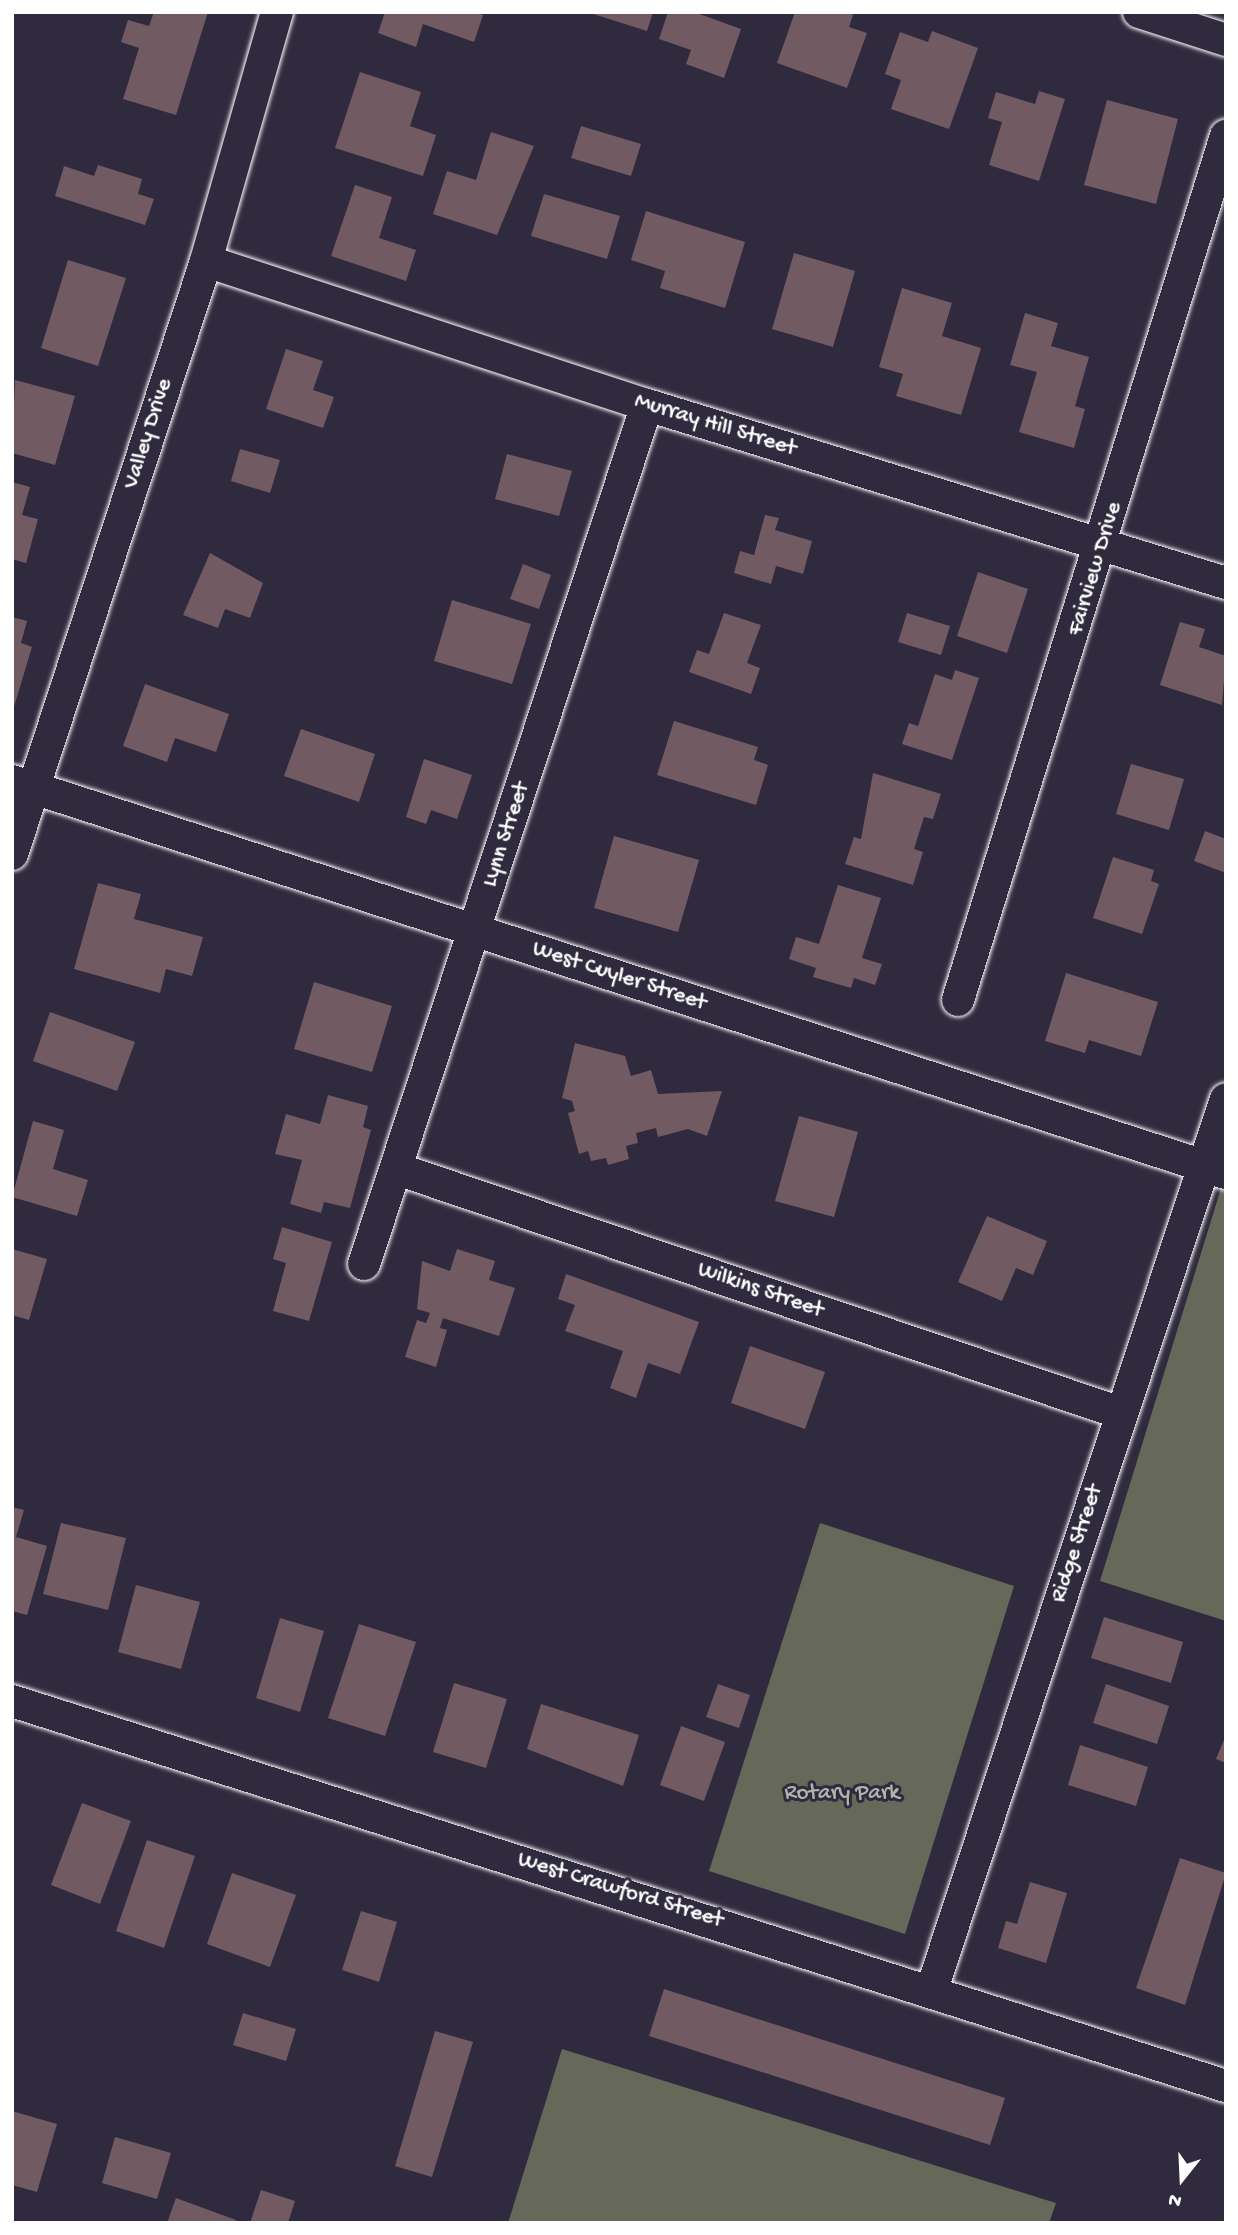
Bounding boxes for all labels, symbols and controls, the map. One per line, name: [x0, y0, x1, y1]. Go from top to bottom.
street label: Valley Drive: [118, 375, 180, 493]
street label: Murray Hill Street: [631, 388, 799, 464]
street label: Fairview Drive: [1063, 499, 1129, 639]
street label: Lynn Street: [477, 779, 537, 891]
street label: West Cuyler Street: [529, 936, 709, 1018]
street label: Wilkins Street: [694, 1257, 826, 1325]
street label: Ridge Street: [1046, 1482, 1110, 1606]
park label: Rotary Park: [785, 1780, 899, 1808]
street label: West Crawford Street: [514, 1847, 726, 1935]
north arrow: [1147, 2144, 1217, 2214]
text: N: [1166, 2187, 1185, 2212]

